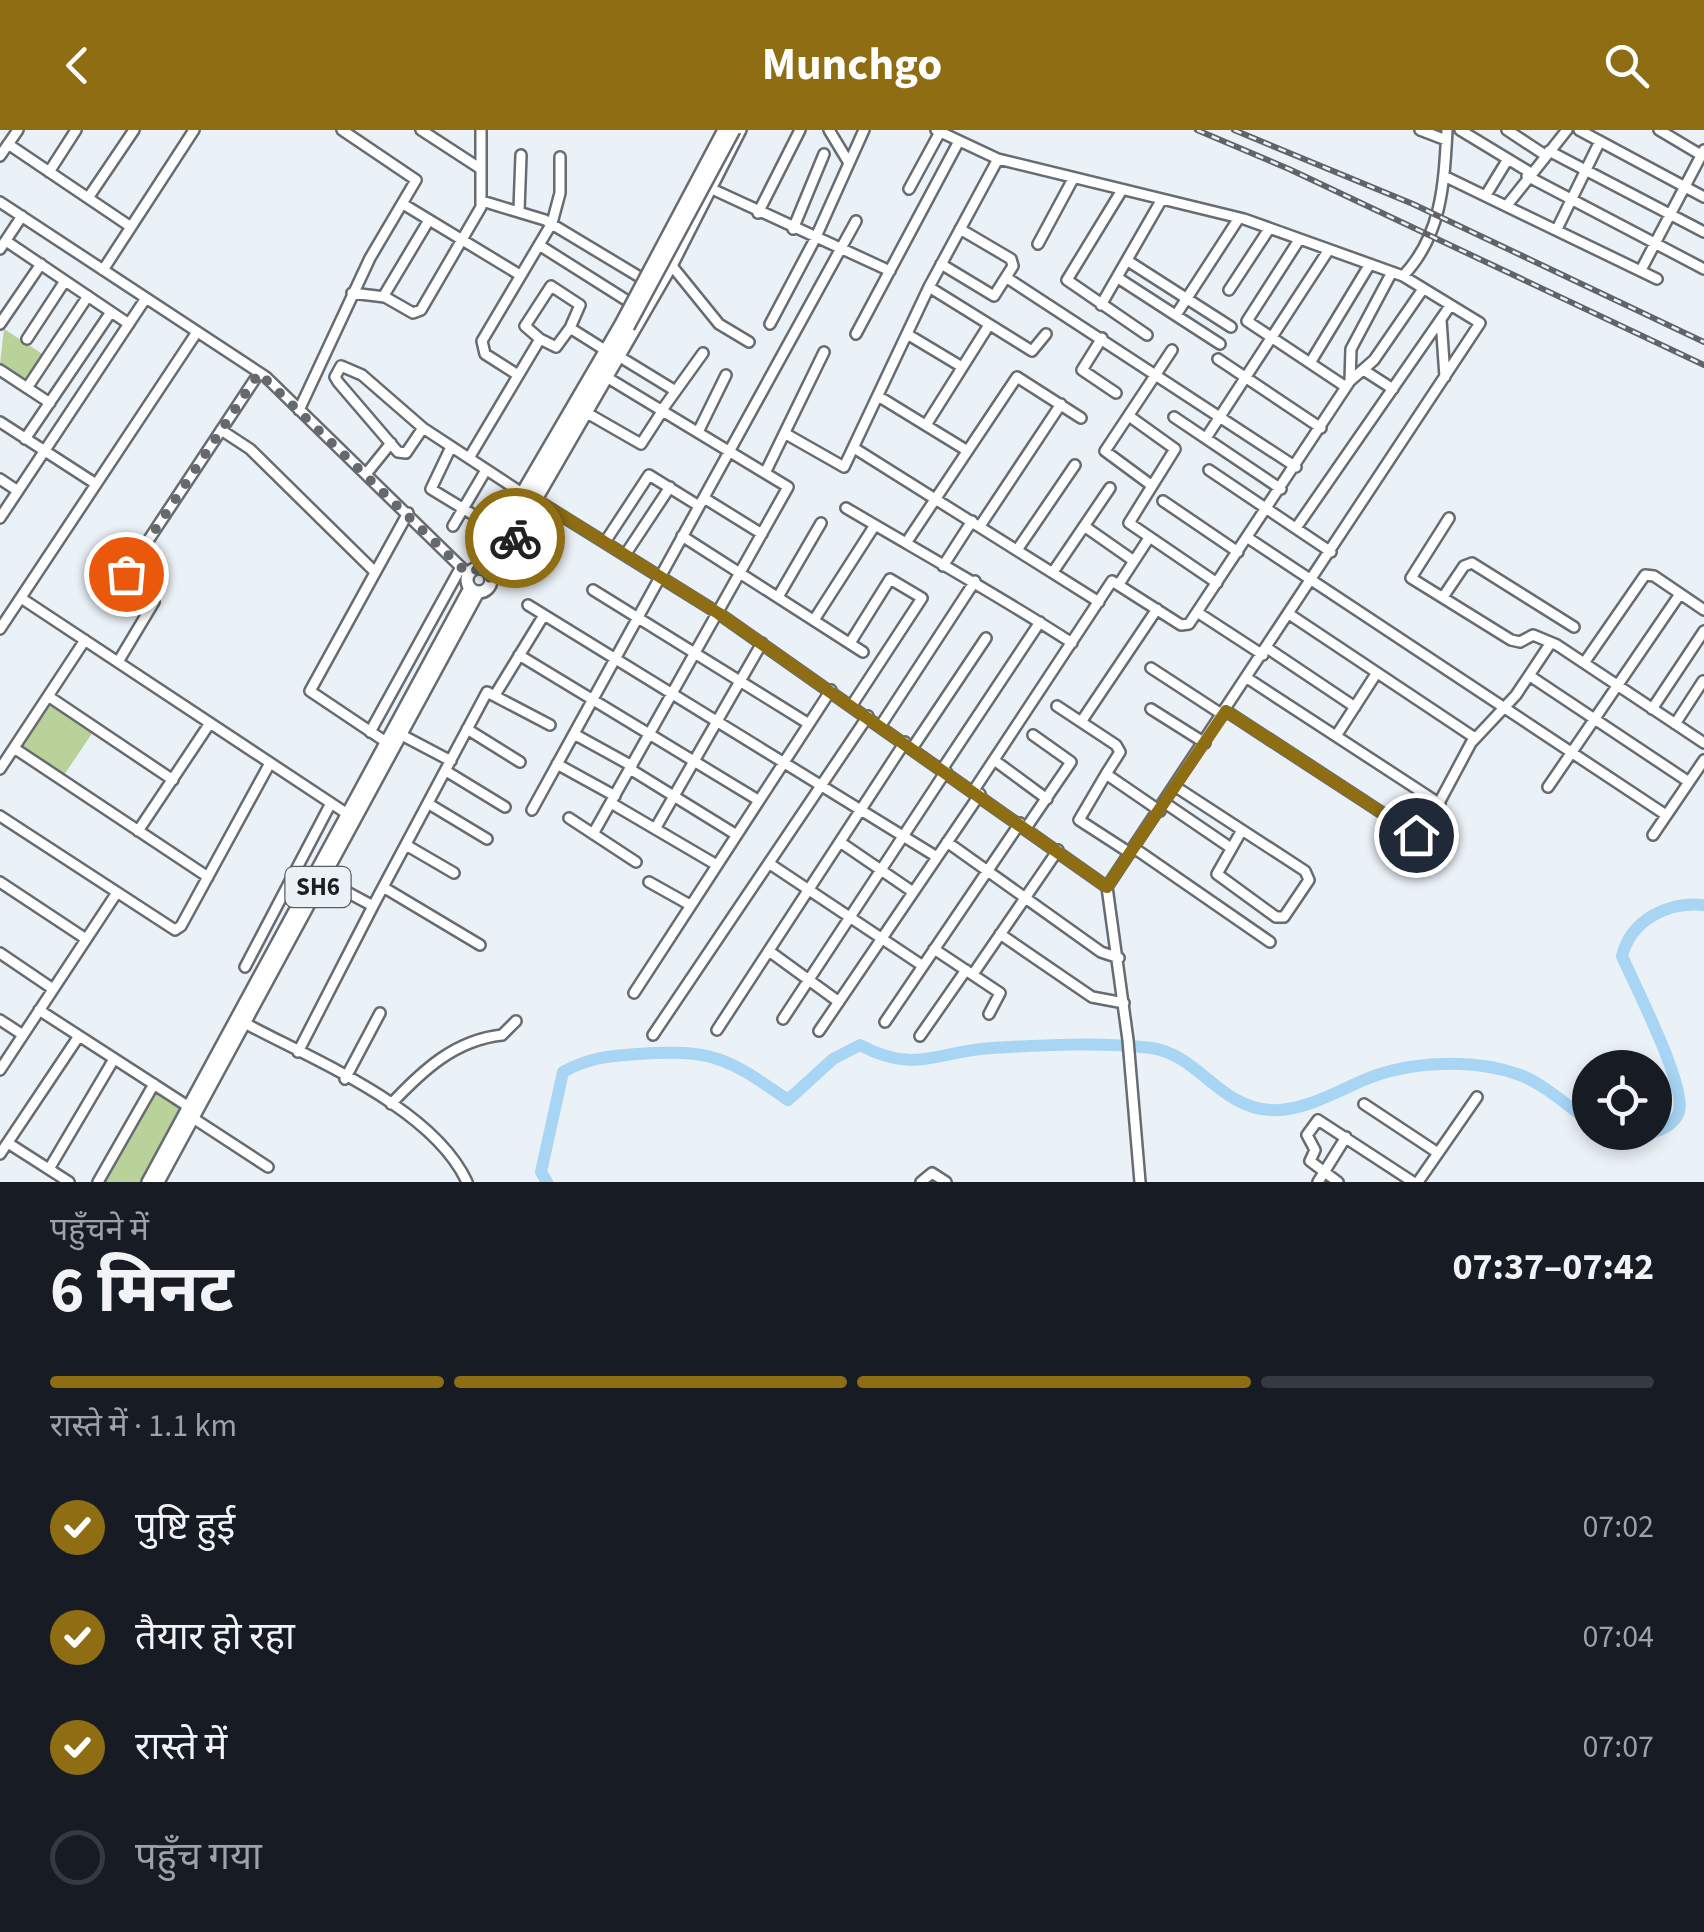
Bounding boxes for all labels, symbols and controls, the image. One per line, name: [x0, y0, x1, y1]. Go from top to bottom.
text: Munchgo: [762, 33, 942, 97]
icon: back: [50, 38, 105, 93]
icon: search: [1599, 38, 1654, 93]
courier: [465, 488, 565, 588]
icon: bike: [488, 511, 543, 566]
pin: [84, 532, 169, 617]
icon: bag: [99, 547, 154, 602]
pin: [1374, 793, 1459, 878]
icon: home: [1389, 808, 1444, 863]
road number: SH6: [286, 867, 350, 907]
map controls: [1572, 1050, 1672, 1150]
button: locate: [1572, 1050, 1672, 1150]
text: पहुँचने में: [50, 1207, 149, 1253]
text: 07:37–07:42: [1452, 1240, 1654, 1294]
text: 6 मिनट: [50, 1244, 234, 1337]
text: रास्ते में · 1.1 km: [50, 1403, 237, 1449]
icon: check: [50, 1500, 105, 1555]
text: पुष्टि हुई: [135, 1500, 235, 1554]
text: 07:02: [1582, 1504, 1654, 1550]
icon: check: [50, 1610, 105, 1665]
text: तैयार हो रहा: [135, 1610, 295, 1664]
text: 07:04: [1582, 1614, 1654, 1660]
icon: check: [50, 1720, 105, 1775]
text: रास्ते में: [135, 1720, 227, 1774]
text: 07:07: [1582, 1724, 1654, 1770]
text: पहुँच गया: [135, 1830, 262, 1884]

